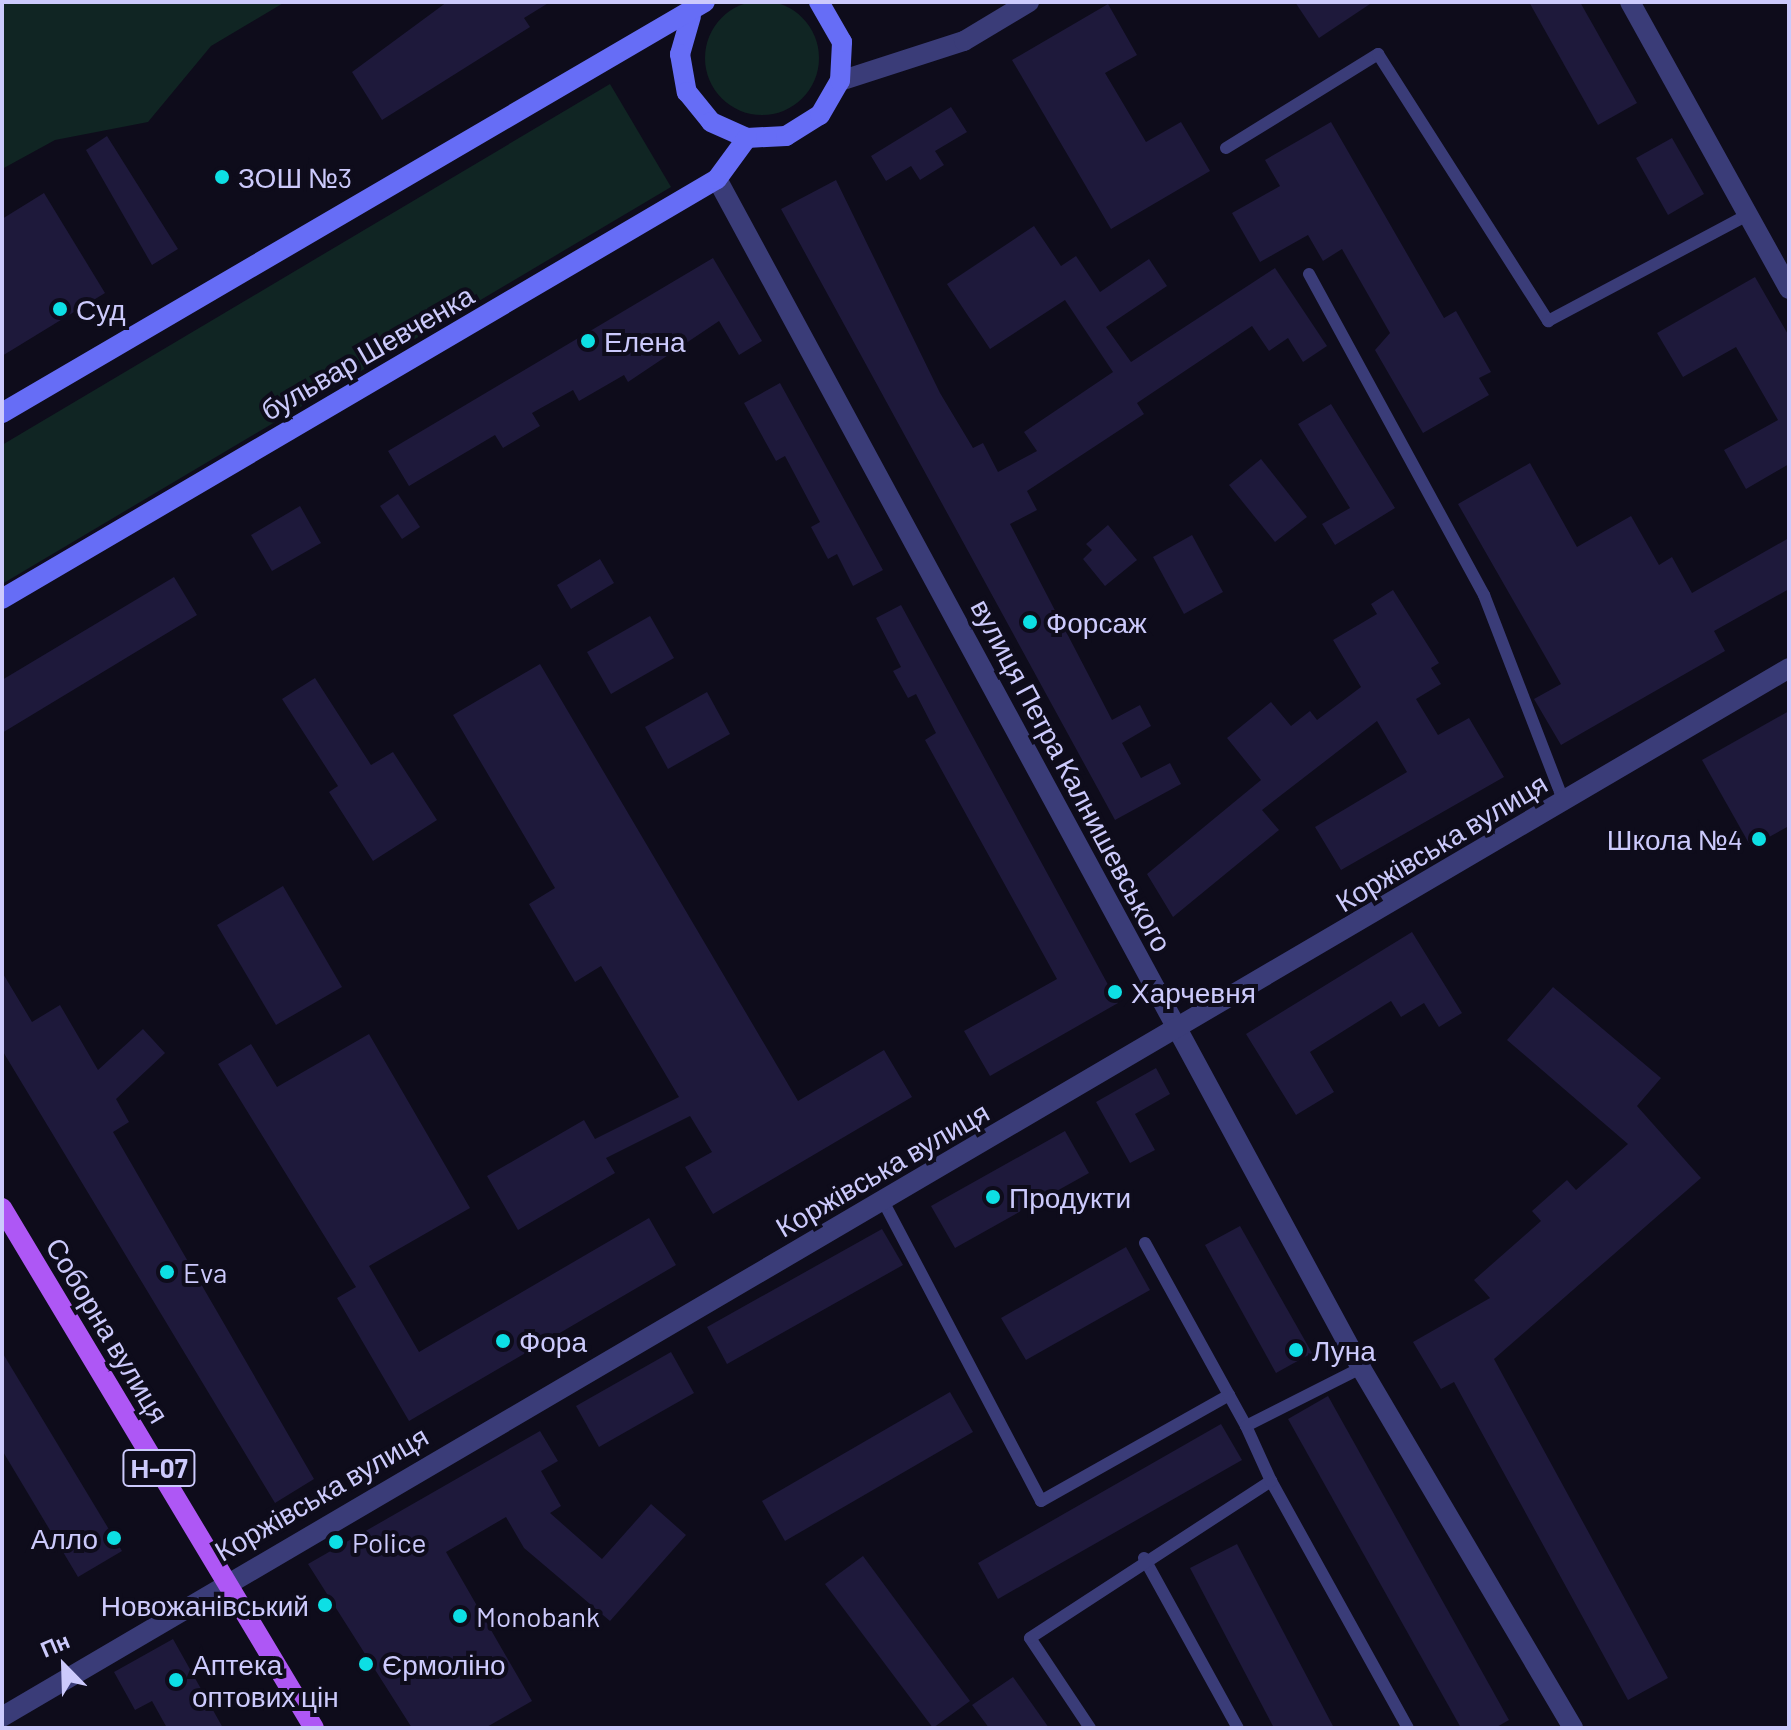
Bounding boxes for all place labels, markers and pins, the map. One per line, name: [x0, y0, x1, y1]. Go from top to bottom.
place label: ЗОШ №3: [238, 160, 352, 194]
marker: ЗОШ №3: [213, 168, 231, 186]
place label: Суд: [76, 292, 126, 326]
marker: Суд: [51, 300, 69, 318]
place label: Елена: [604, 324, 686, 358]
marker: Елена: [579, 332, 597, 350]
place label: Форсаж: [1046, 605, 1147, 639]
marker: Форсаж: [1021, 613, 1039, 631]
place label: Школа №4: [1607, 822, 1743, 856]
marker: Школа №4: [1750, 830, 1768, 848]
place label: Харчевня: [1131, 975, 1256, 1009]
marker: Харчевня: [1106, 983, 1124, 1001]
place label: Продукти: [1009, 1180, 1131, 1214]
marker: Продукти: [984, 1188, 1002, 1206]
place label: Eva: [183, 1255, 227, 1289]
marker: Eva: [158, 1263, 176, 1281]
place label: Фора: [519, 1324, 587, 1358]
marker: Фора: [494, 1332, 512, 1350]
place label: Луна: [1312, 1333, 1376, 1367]
marker: Луна: [1287, 1341, 1305, 1359]
place label: Алло: [31, 1521, 98, 1555]
place label: Police: [352, 1525, 426, 1559]
marker: Алло: [105, 1529, 123, 1547]
marker: Police: [327, 1533, 345, 1551]
place label: Новожанівський: [101, 1588, 309, 1622]
marker: Новожанівський: [316, 1596, 334, 1614]
place label: Monobank: [476, 1599, 600, 1633]
marker: Monobank: [451, 1607, 469, 1625]
place label: Аптека оптових цін: [192, 1647, 339, 1713]
place label: Єрмоліно: [382, 1647, 505, 1681]
marker: Єрмоліно: [357, 1655, 375, 1673]
marker: Аптека оптових цін: [167, 1671, 185, 1689]

